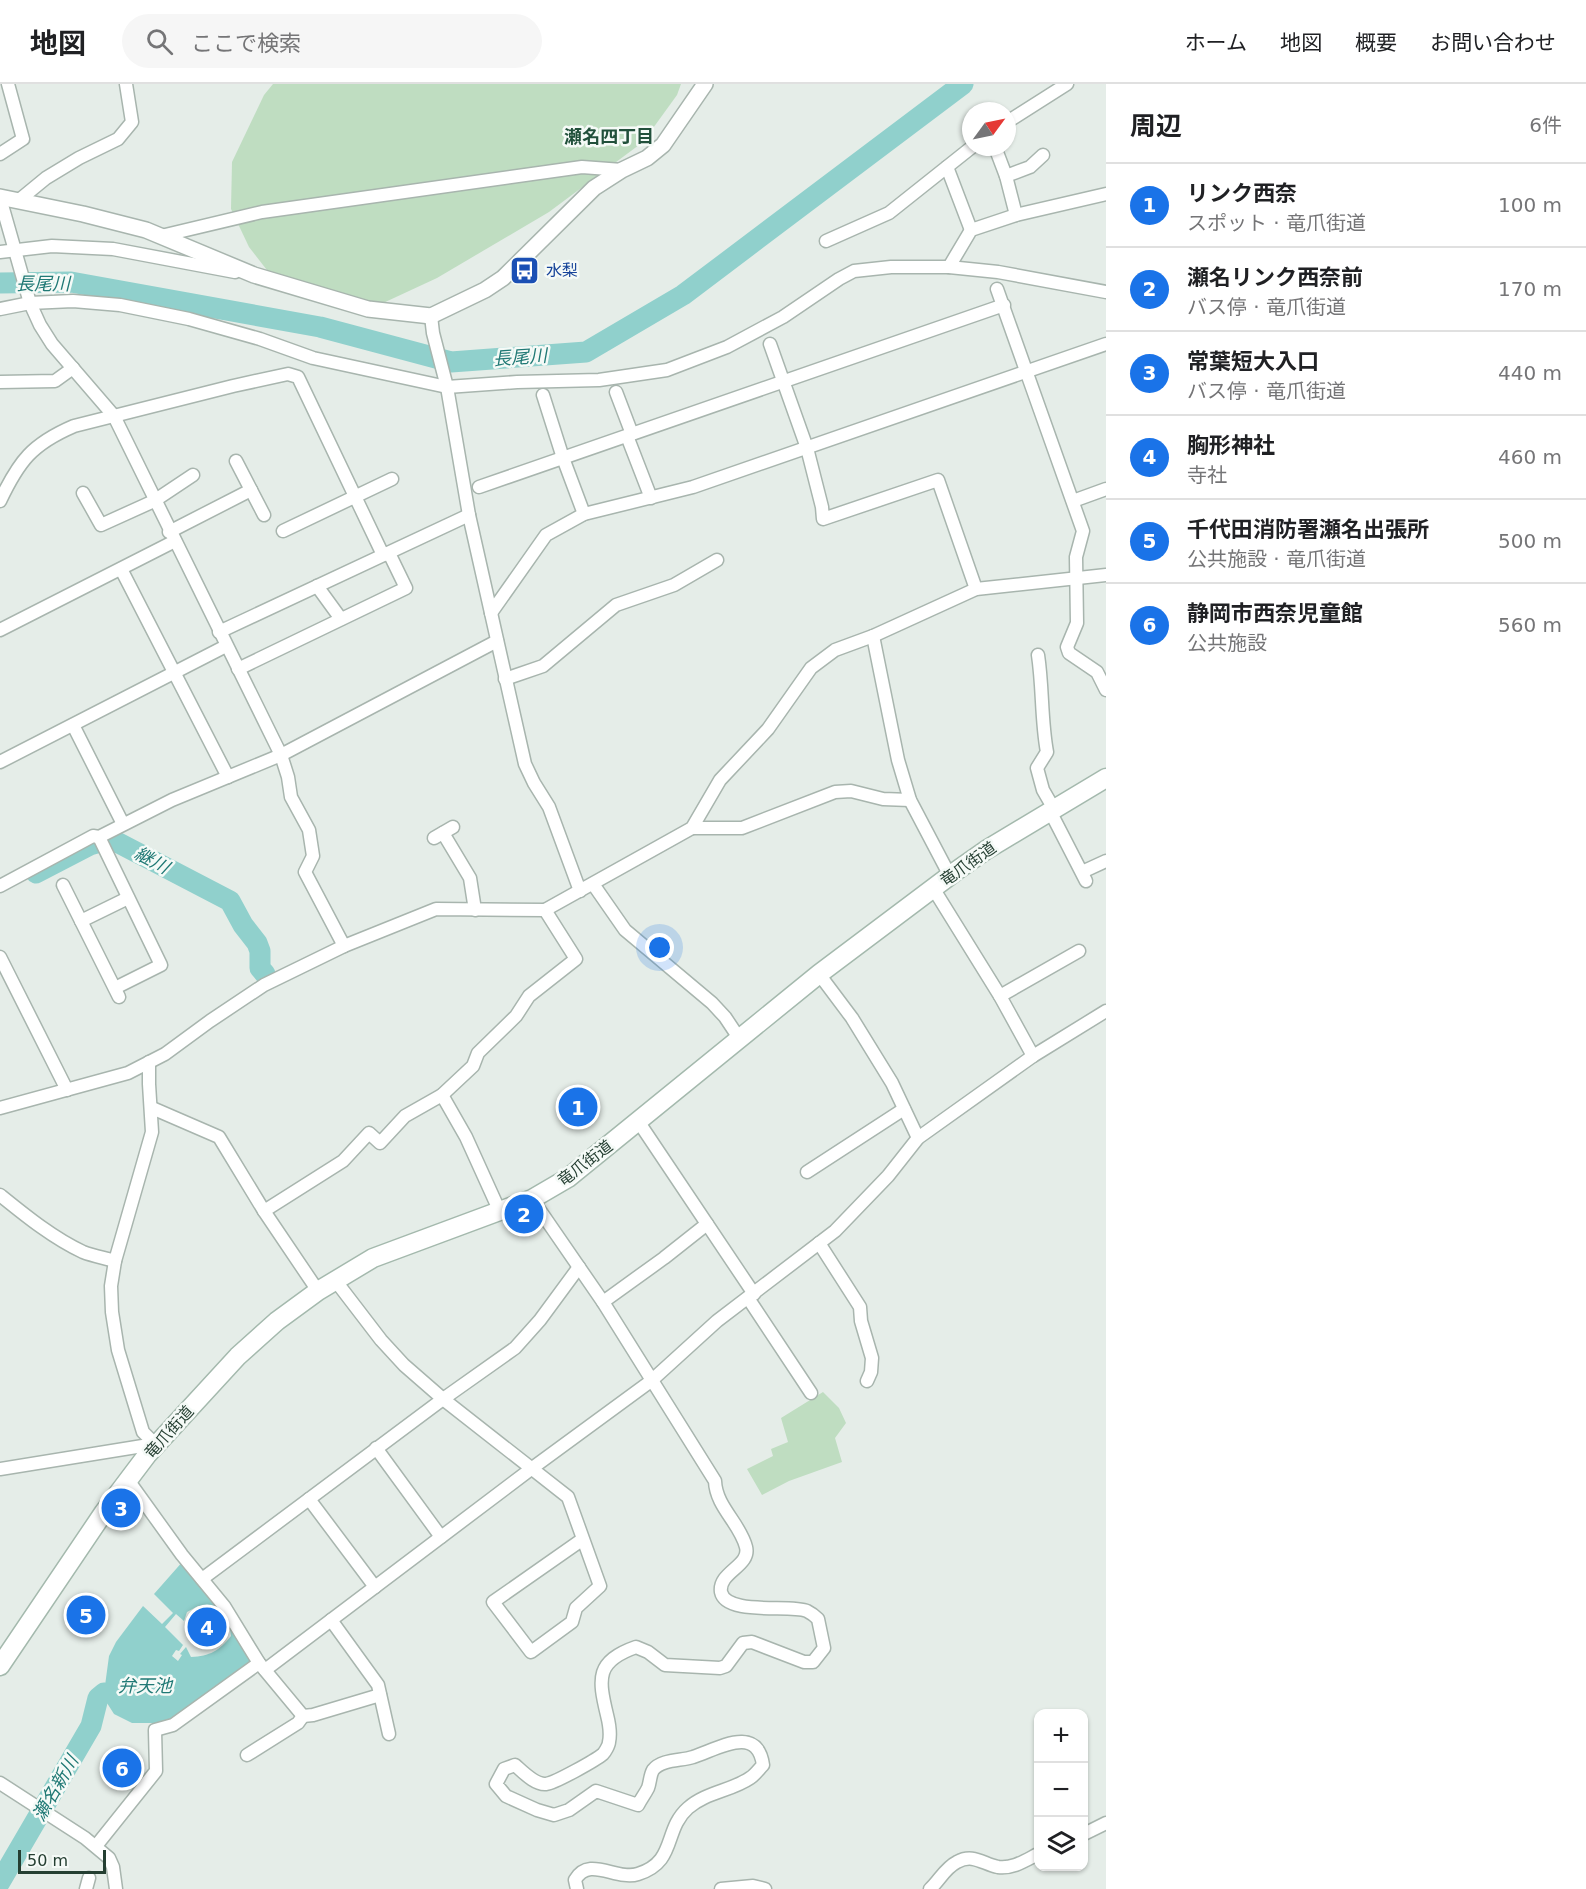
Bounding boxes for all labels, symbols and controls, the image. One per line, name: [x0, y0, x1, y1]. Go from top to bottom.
search box: [122, 14, 542, 68]
icon: search: [143, 25, 176, 58]
text: 地図: [30, 27, 86, 60]
text: ここで検索: [191, 31, 301, 56]
text: ホーム: [1185, 31, 1247, 55]
text: 地図: [1280, 31, 1322, 55]
text: 概要: [1355, 31, 1397, 55]
text: お問い合わせ: [1430, 31, 1556, 55]
north arrow: [962, 102, 1016, 156]
text: 周辺: [1130, 111, 1182, 141]
text: 6件: [1529, 113, 1562, 137]
district label: 瀬名四丁目: [564, 126, 654, 147]
text: リンク西奈: [1187, 181, 1297, 206]
text: 1: [1143, 193, 1156, 217]
text: 100 m: [1498, 193, 1562, 217]
text: スポット · 竜爪街道: [1187, 211, 1366, 235]
bus stop icon: 水梨: [509, 254, 541, 286]
place label: 水梨: [546, 261, 578, 280]
text: 瀬名リンク西奈前: [1187, 265, 1363, 290]
water label: 長尾川: [16, 273, 72, 294]
text: 2: [1143, 277, 1156, 301]
text: 170 m: [1498, 277, 1562, 301]
text: バス停 · 竜爪街道: [1187, 295, 1346, 319]
water label: 長尾川: [492, 345, 550, 369]
text: 常葉短大入口: [1187, 349, 1319, 374]
text: 3: [1143, 361, 1156, 385]
text: 440 m: [1498, 361, 1562, 385]
text: バス停 · 竜爪街道: [1187, 379, 1346, 403]
text: 胸形神社: [1187, 433, 1275, 458]
text: 4: [1143, 445, 1156, 469]
text: 460 m: [1498, 445, 1562, 469]
text: 寺社: [1187, 463, 1227, 487]
text: 千代田消防署瀬名出張所: [1187, 517, 1429, 542]
text: 5: [1143, 529, 1156, 553]
text: 500 m: [1498, 529, 1562, 553]
text: 公共施設 · 竜爪街道: [1187, 547, 1366, 571]
text: 静岡市西奈児童館: [1187, 601, 1363, 626]
text: 6: [1143, 613, 1156, 637]
text: 560 m: [1498, 613, 1562, 637]
text: 公共施設: [1187, 631, 1267, 655]
street label: 竜爪街道: [936, 838, 1000, 890]
water label: 継川: [131, 842, 175, 879]
your location: [645, 933, 674, 962]
pin: 1: [558, 1084, 598, 1130]
street label: 竜爪街道: [554, 1136, 616, 1190]
pin: 2: [504, 1192, 544, 1236]
street label: 竜爪街道: [141, 1402, 197, 1462]
pin: 3: [102, 1486, 140, 1530]
pin: 5: [66, 1592, 106, 1637]
pin: 4: [188, 1604, 226, 1650]
water label: 弁天池: [118, 1675, 174, 1696]
map controls: [1034, 1709, 1088, 1871]
button: +: [1034, 1709, 1088, 1763]
pin: 6: [102, 1746, 142, 1790]
water label: 瀬名新川: [28, 1750, 83, 1824]
button: −: [1034, 1763, 1088, 1817]
button: layers: [1034, 1817, 1088, 1871]
scale bar: [18, 1847, 106, 1874]
text: 50 m: [27, 1851, 68, 1870]

